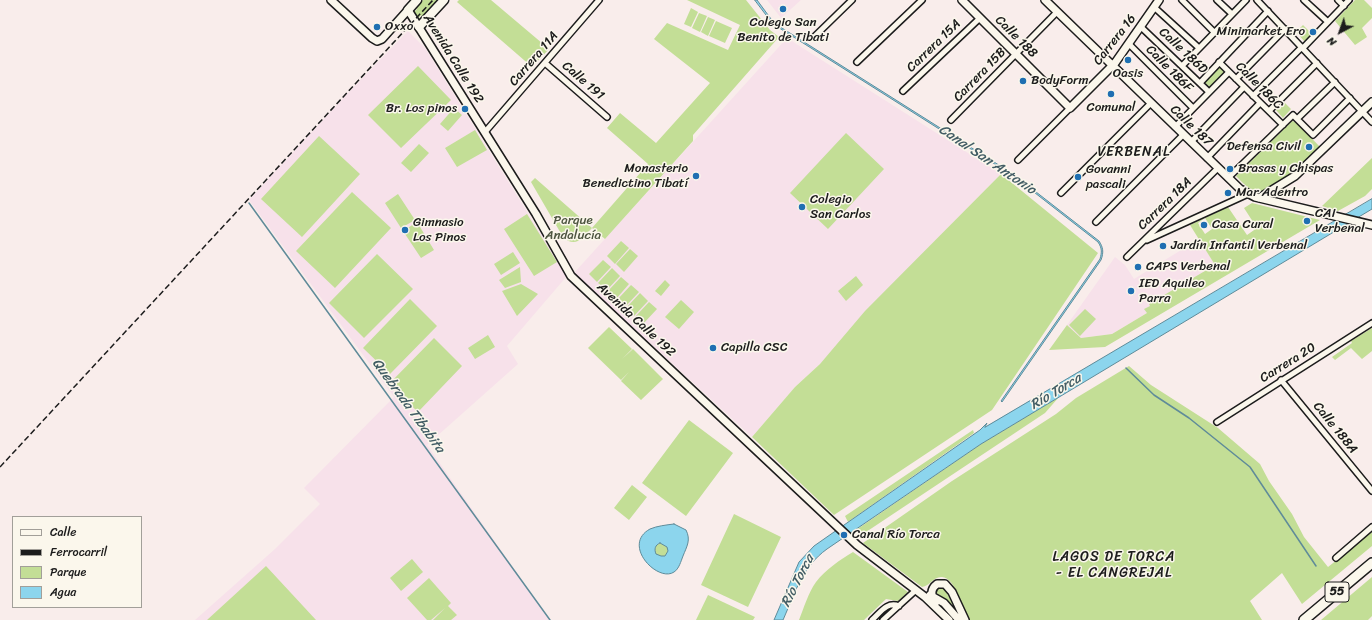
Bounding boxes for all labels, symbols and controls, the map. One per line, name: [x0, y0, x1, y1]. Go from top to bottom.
marker: Colegio San Benito de Tibati: [778, 4, 788, 14]
street label: Carrera 16: [1090, 11, 1140, 69]
street label: Avenida Calle 192: [419, 12, 487, 106]
north arrow: [1320, 12, 1360, 52]
street label: Calle 188: [992, 13, 1040, 61]
place label: Colegio San Benito de Tibati: [737, 15, 829, 46]
street label: Carrera 15A: [904, 16, 964, 76]
place label: Oxxo: [385, 19, 413, 35]
marker: Oxxo: [372, 22, 382, 32]
place label: Minimarket Ero: [1217, 24, 1305, 40]
street label: Calle 186D: [1155, 25, 1211, 77]
marker: Minimarket Ero: [1308, 27, 1318, 37]
street label: Carrera 11A: [506, 29, 562, 89]
text: N: [1323, 32, 1341, 51]
street label: Calle 186F: [1142, 42, 1196, 96]
street label: Carrera 15B: [950, 45, 1010, 105]
marker: Oasis: [1123, 55, 1133, 65]
street label: Calle 191: [559, 58, 607, 104]
street label: Calle 186C: [1232, 59, 1286, 113]
place label: Oasis: [1113, 66, 1143, 82]
place label: BodyForm: [1031, 73, 1088, 89]
marker: BodyForm: [1018, 76, 1028, 86]
marker: Comunal: [1106, 89, 1116, 99]
place label: Comunal: [1087, 100, 1135, 116]
place label: Br. Los pinos: [386, 101, 457, 117]
street label: Calle 187: [1167, 102, 1215, 150]
marker: Br. Los pinos: [460, 104, 470, 114]
water label: Canal San Antonio: [935, 121, 1039, 199]
place label: Defensa Civil: [1227, 139, 1301, 155]
marker: Defensa Civil: [1304, 142, 1314, 152]
district label: VERBENAL: [1097, 144, 1171, 160]
place label: Monasterio Benedictino Tibatí: [582, 161, 688, 192]
place label: Brasas y Chispas: [1238, 161, 1333, 177]
place label: Govanni pascali: [1086, 162, 1131, 193]
marker: Brasas y Chispas: [1225, 164, 1235, 174]
marker: Monasterio Benedictino Tibatí: [691, 171, 701, 181]
marker: Govanni pascali: [1073, 172, 1083, 182]
street label: Carrera 18A: [1135, 174, 1195, 234]
place label: Mar Adentro: [1236, 185, 1308, 201]
marker: Mar Adentro: [1223, 188, 1233, 198]
place label: Colegio San Carlos: [810, 192, 871, 223]
marker: Colegio San Carlos: [797, 202, 807, 212]
place label: CAI Verbenal: [1315, 206, 1365, 237]
park label: Parque Andalucía: [545, 213, 601, 244]
place label: Gimnasio Los Pinos: [413, 215, 466, 246]
marker: CAI Verbenal: [1302, 216, 1312, 226]
place label: Casa Cural: [1212, 217, 1273, 233]
marker: Casa Cural: [1199, 220, 1209, 230]
marker: Gimnasio Los Pinos: [400, 225, 410, 235]
place label: Jardín Infantil Verbenal: [1171, 238, 1307, 254]
marker: Jardín Infantil Verbenal: [1158, 241, 1168, 251]
place label: CAPS Verbenal: [1146, 259, 1230, 275]
marker: CAPS Verbenal: [1133, 262, 1143, 272]
place label: IED Aquileo Parra: [1139, 276, 1205, 307]
street label: Avenida Calle 192: [593, 280, 679, 360]
marker: IED Aquileo Parra: [1126, 286, 1136, 296]
place label: Capilla CSC: [721, 340, 787, 356]
street label: Carrera 20: [1257, 340, 1319, 386]
marker: Capilla CSC: [708, 343, 718, 353]
water label: Quebrada Tibabita: [368, 355, 448, 457]
water label: Río Torca: [1027, 370, 1085, 414]
street label: Calle 188A: [1309, 399, 1361, 457]
legend: [12, 516, 142, 608]
text: Calle: [50, 521, 77, 543]
place label: Canal Río Torca: [852, 527, 940, 543]
marker: Canal Río Torca: [839, 530, 849, 540]
text: Ferrocarril: [50, 541, 107, 563]
district label: LAGOS DE TORCA - EL CANGREJAL: [1053, 549, 1175, 582]
water label: Río Torca: [778, 552, 818, 610]
text: Parque: [50, 561, 86, 583]
text: Agua: [50, 581, 76, 603]
road number: 55: [1325, 582, 1349, 602]

